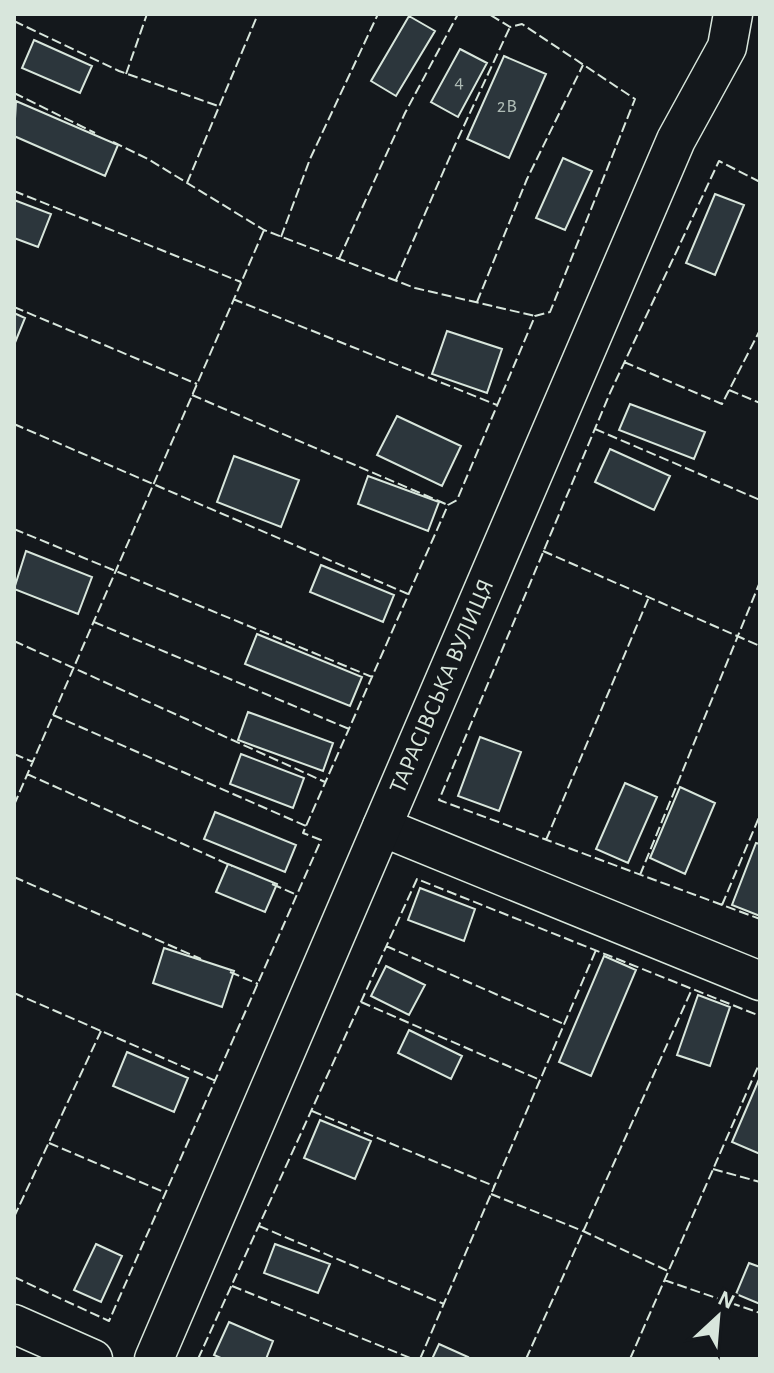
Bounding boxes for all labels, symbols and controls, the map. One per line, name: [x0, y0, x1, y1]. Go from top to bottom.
house number: 4: [454, 72, 464, 92]
house number: 2В: [497, 96, 517, 116]
street label: ТАРАСІВСЬКА ВУЛИЦЯ: [386, 576, 498, 797]
north arrow: [678, 1277, 758, 1357]
text: N: [715, 1287, 738, 1313]

